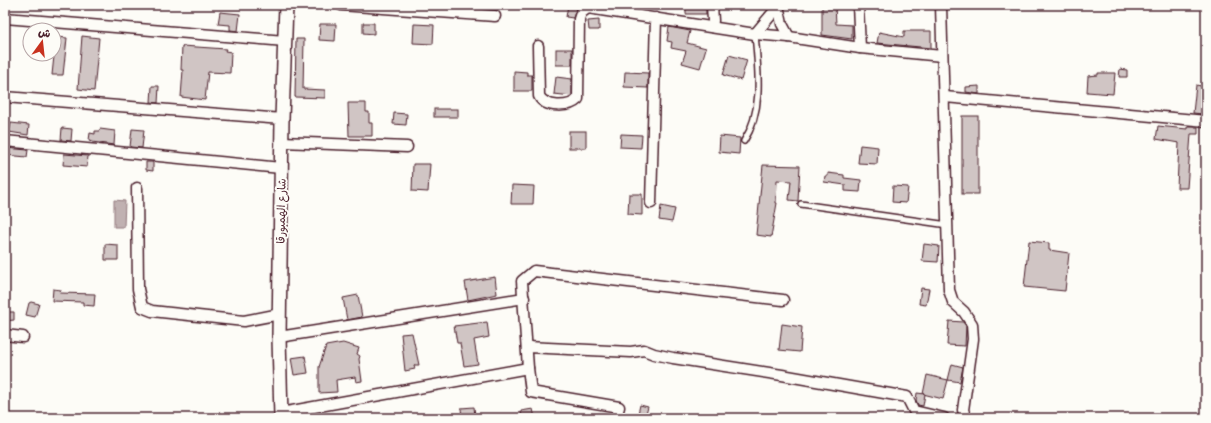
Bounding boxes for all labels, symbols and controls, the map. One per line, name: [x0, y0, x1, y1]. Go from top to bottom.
north arrow: [22, 22, 62, 62]
text: ش: [37, 24, 52, 41]
street label: شارع الهمبورقا: [273, 178, 291, 244]

